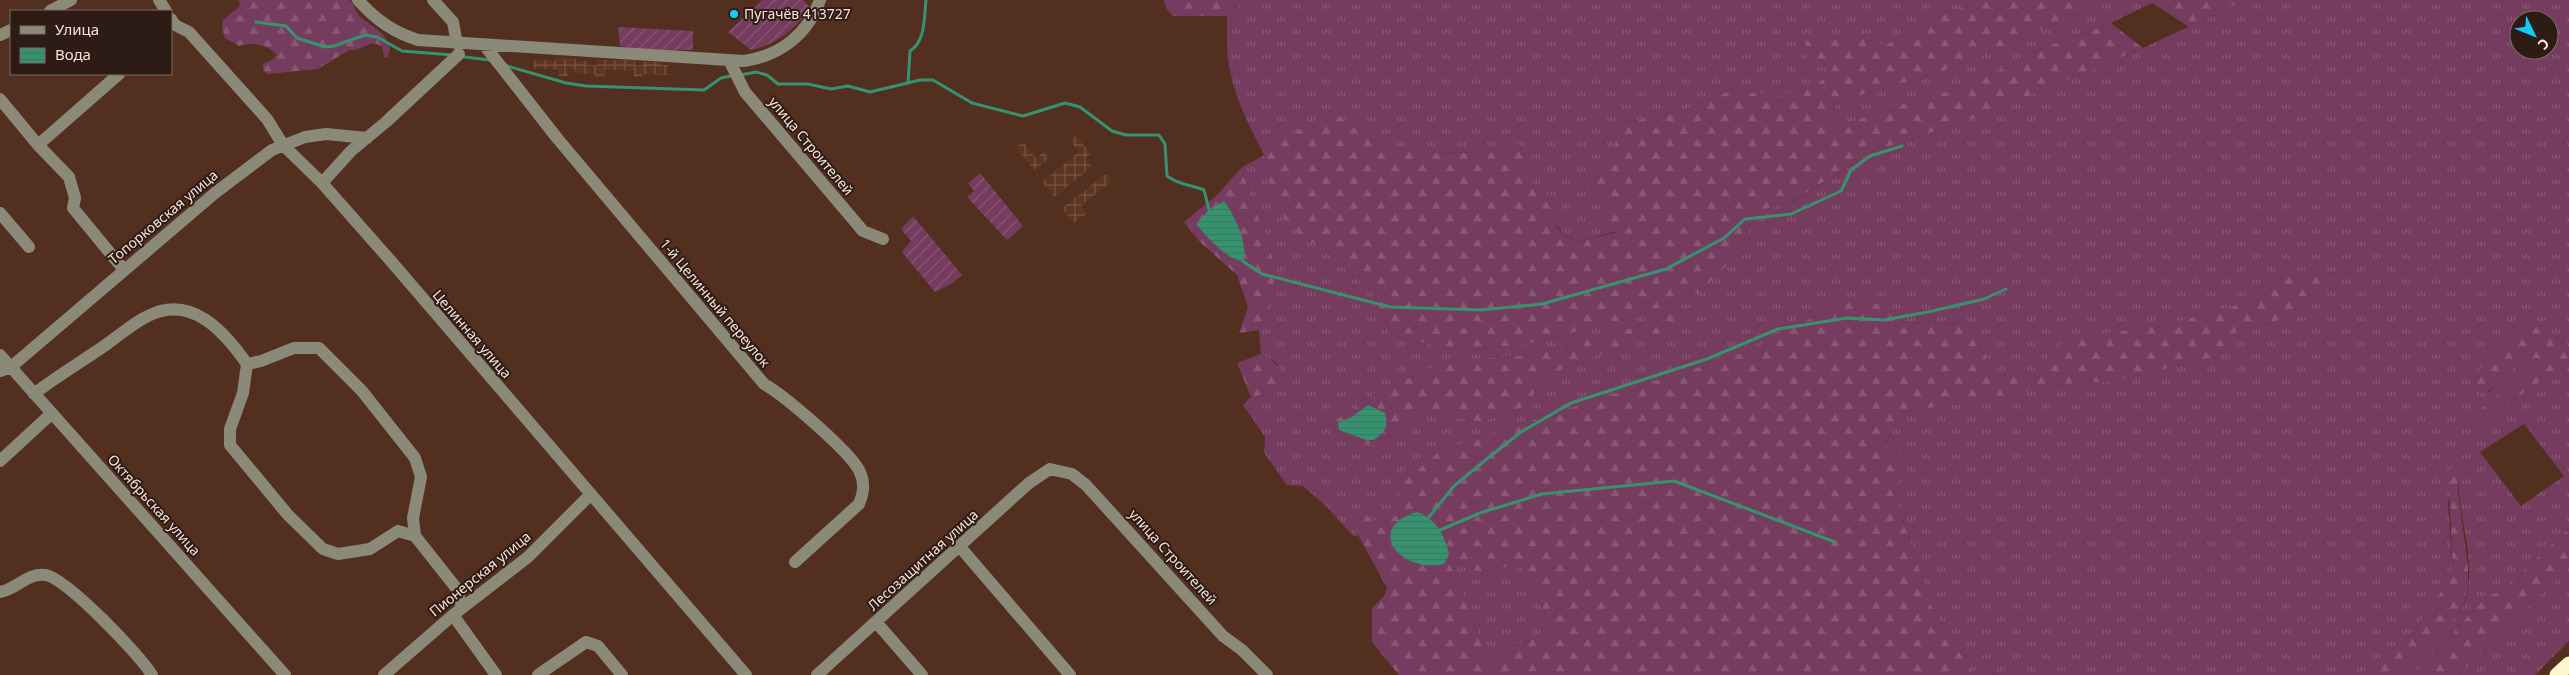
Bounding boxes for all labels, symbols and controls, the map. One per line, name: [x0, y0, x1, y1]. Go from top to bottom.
place label: Пугачёв 413727: [744, 4, 851, 23]
marker: Пугачёв 413727: [728, 8, 740, 20]
legend: [10, 10, 172, 75]
north arrow: [2509, 10, 2559, 60]
text: Улица: [55, 19, 99, 39]
text: С: [2534, 34, 2554, 54]
text: Вода: [55, 44, 91, 64]
street label: улица Строителей: [765, 92, 858, 199]
street label: Топорковская улица: [104, 165, 221, 268]
street label: 1-й Целинный переулок: [656, 234, 775, 371]
street label: Целинная улица: [429, 285, 516, 382]
street label: Октябрьская улица: [104, 450, 205, 559]
street label: Лесозащитная улица: [863, 505, 982, 614]
street label: улица Строителей: [1125, 505, 1222, 609]
street label: Пионерская улица: [425, 527, 534, 620]

